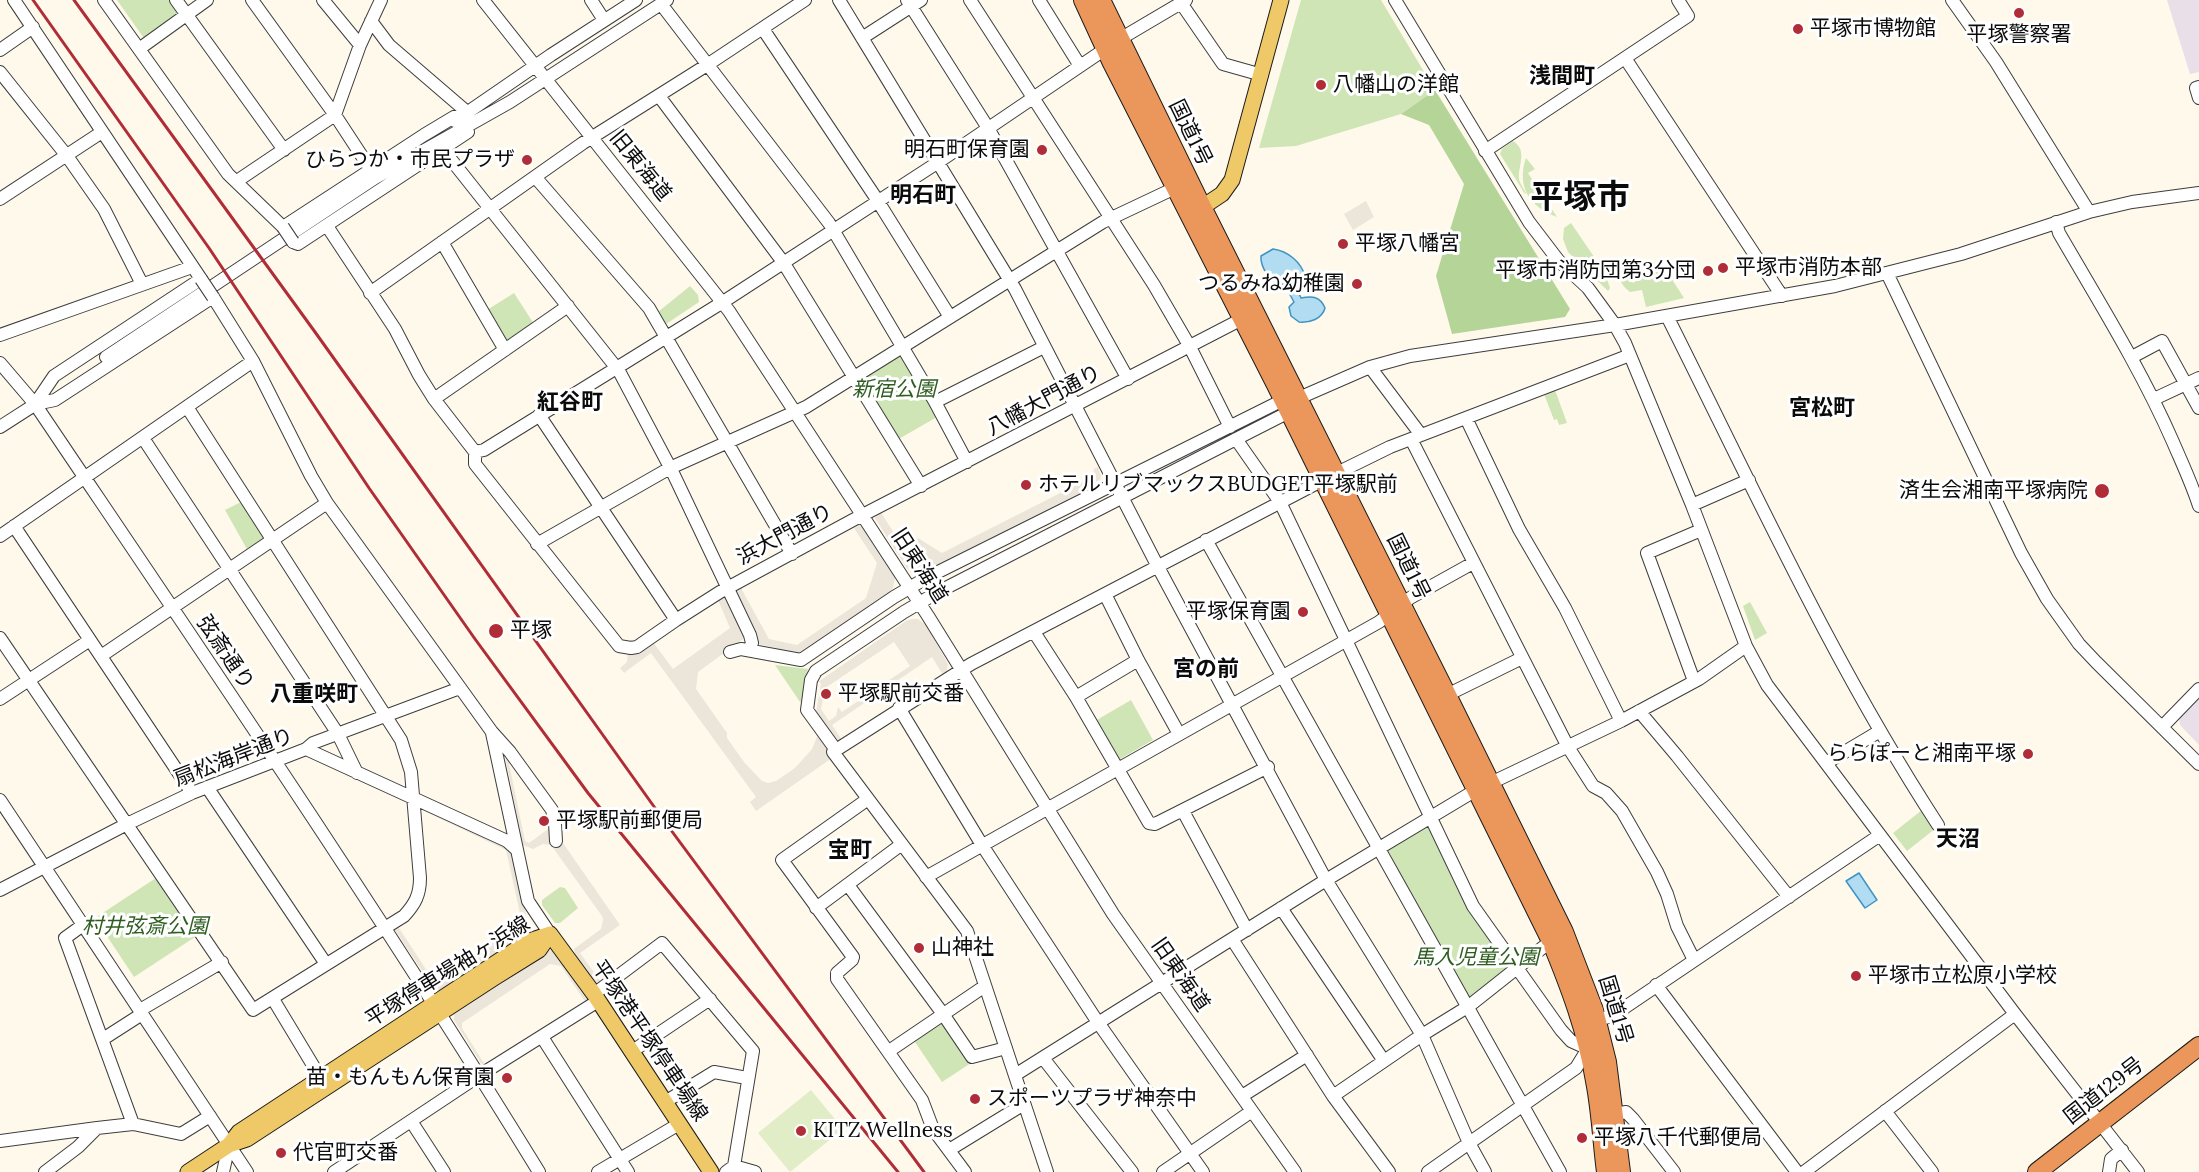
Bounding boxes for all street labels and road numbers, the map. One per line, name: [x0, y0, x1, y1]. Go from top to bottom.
street label: 国道1号: [1163, 96, 1217, 170]
street label: 旧東海道: [604, 125, 676, 207]
street label: 八幡大門通り: [982, 360, 1106, 442]
street label: 浜大門通り: [733, 499, 837, 571]
street label: 旧東海道: [886, 524, 952, 608]
street label: 国道1号: [1381, 530, 1435, 604]
street label: 弦斎通り: [191, 611, 259, 695]
street label: 扇松海岸通り: [171, 724, 297, 792]
street label: 平塚停車場袖ヶ浜線: [361, 911, 535, 1033]
street label: 旧東海道: [1146, 933, 1214, 1017]
street label: 平塚港平塚停車場線: [586, 956, 712, 1126]
street label: 国道1号: [1593, 973, 1637, 1047]
street label: 国道129号: [2059, 1052, 2149, 1130]

